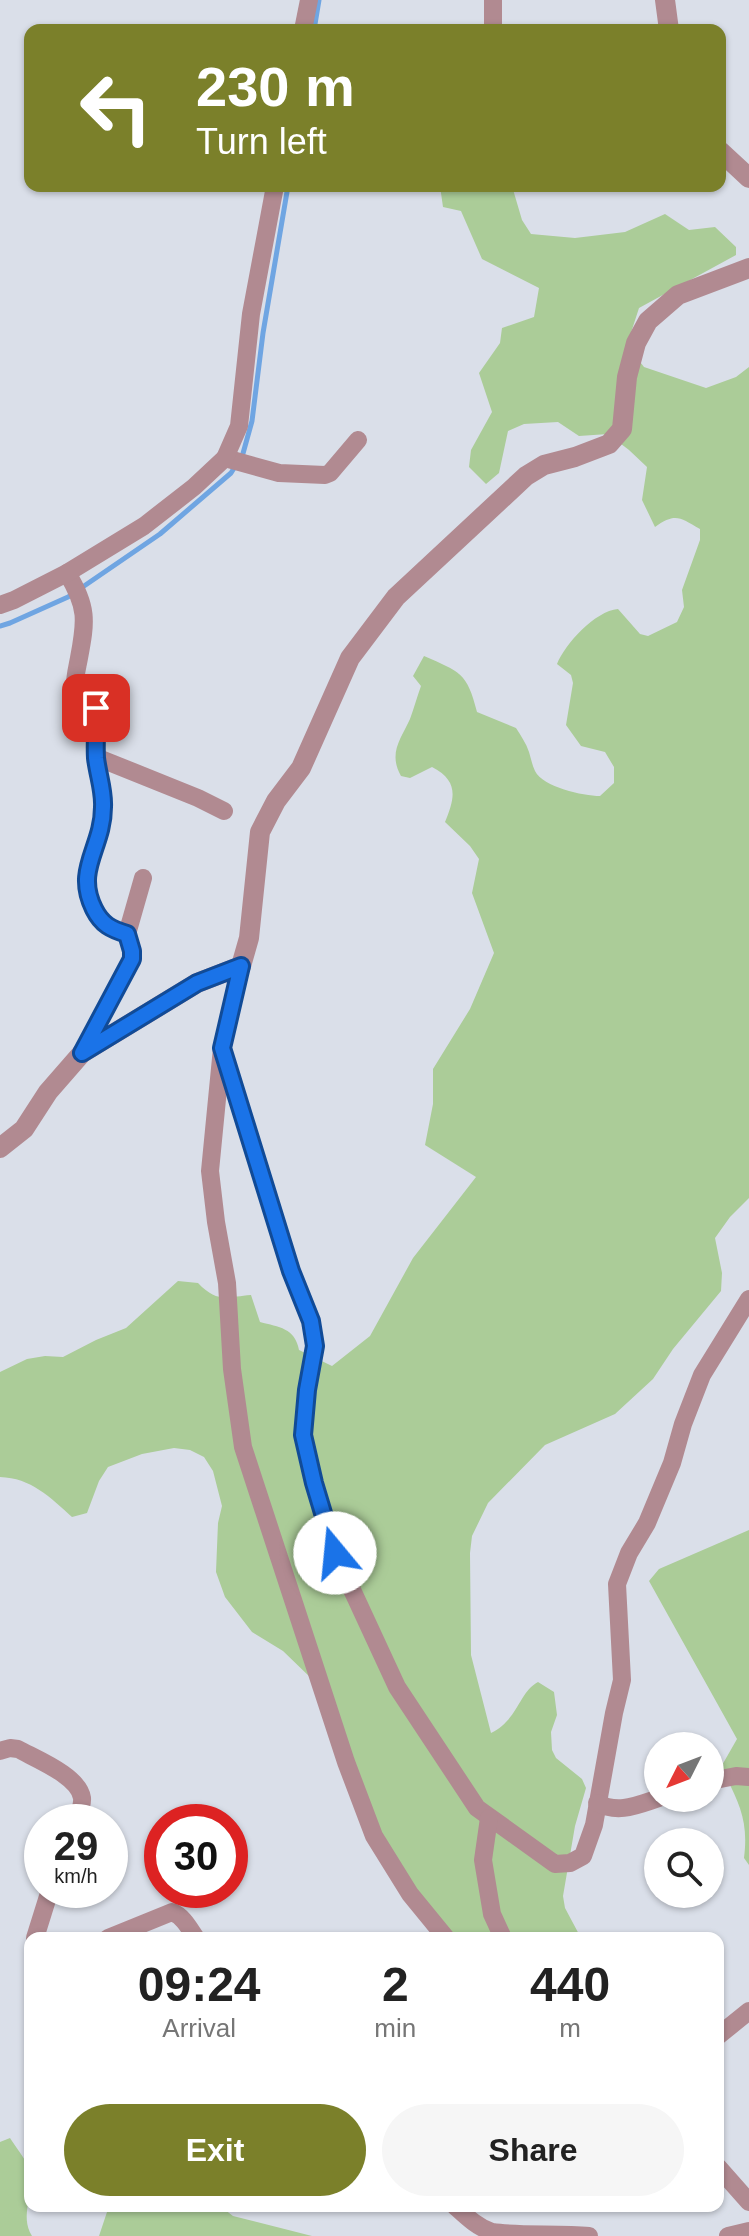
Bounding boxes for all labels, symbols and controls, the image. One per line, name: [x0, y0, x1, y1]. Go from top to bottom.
text: 230 m: [196, 55, 355, 118]
icon: left: [64, 56, 168, 160]
text: Turn left: [196, 121, 327, 162]
pin: [62, 674, 130, 742]
icon: arrive: [74, 686, 118, 730]
position arrow: [293, 1511, 377, 1595]
north arrow: [644, 1732, 724, 1812]
map controls: [644, 1732, 724, 1908]
speed limit sign: 30: [144, 1804, 248, 1908]
text: 29: [54, 1824, 98, 1868]
button: search: [644, 1828, 724, 1908]
text: km/h: [54, 1865, 98, 1887]
text: 09:24: [138, 1958, 261, 2011]
text: 2: [382, 1958, 409, 2011]
text: 440: [530, 1958, 610, 2011]
text: Arrival: [162, 2013, 236, 2043]
text: min: [374, 2013, 416, 2043]
text: m: [559, 2013, 581, 2043]
button: Exit: [64, 2104, 366, 2196]
button: Share: [382, 2104, 684, 2196]

